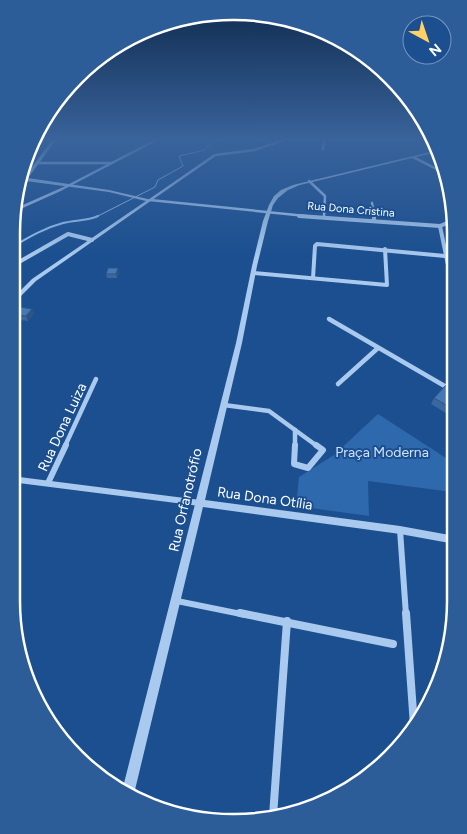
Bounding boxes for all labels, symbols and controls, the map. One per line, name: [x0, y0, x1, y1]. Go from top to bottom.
north arrow: [402, 15, 452, 65]
text: N: [425, 40, 445, 60]
street label: Rua Dona Cristina: [307, 199, 395, 220]
street label: Rua Dona Luiza: [35, 380, 90, 474]
park label: Praça Moderna: [335, 444, 429, 461]
street label: Rua Orfanotrófio: [165, 447, 206, 553]
street label: Rua Dona Otília: [216, 483, 314, 514]

